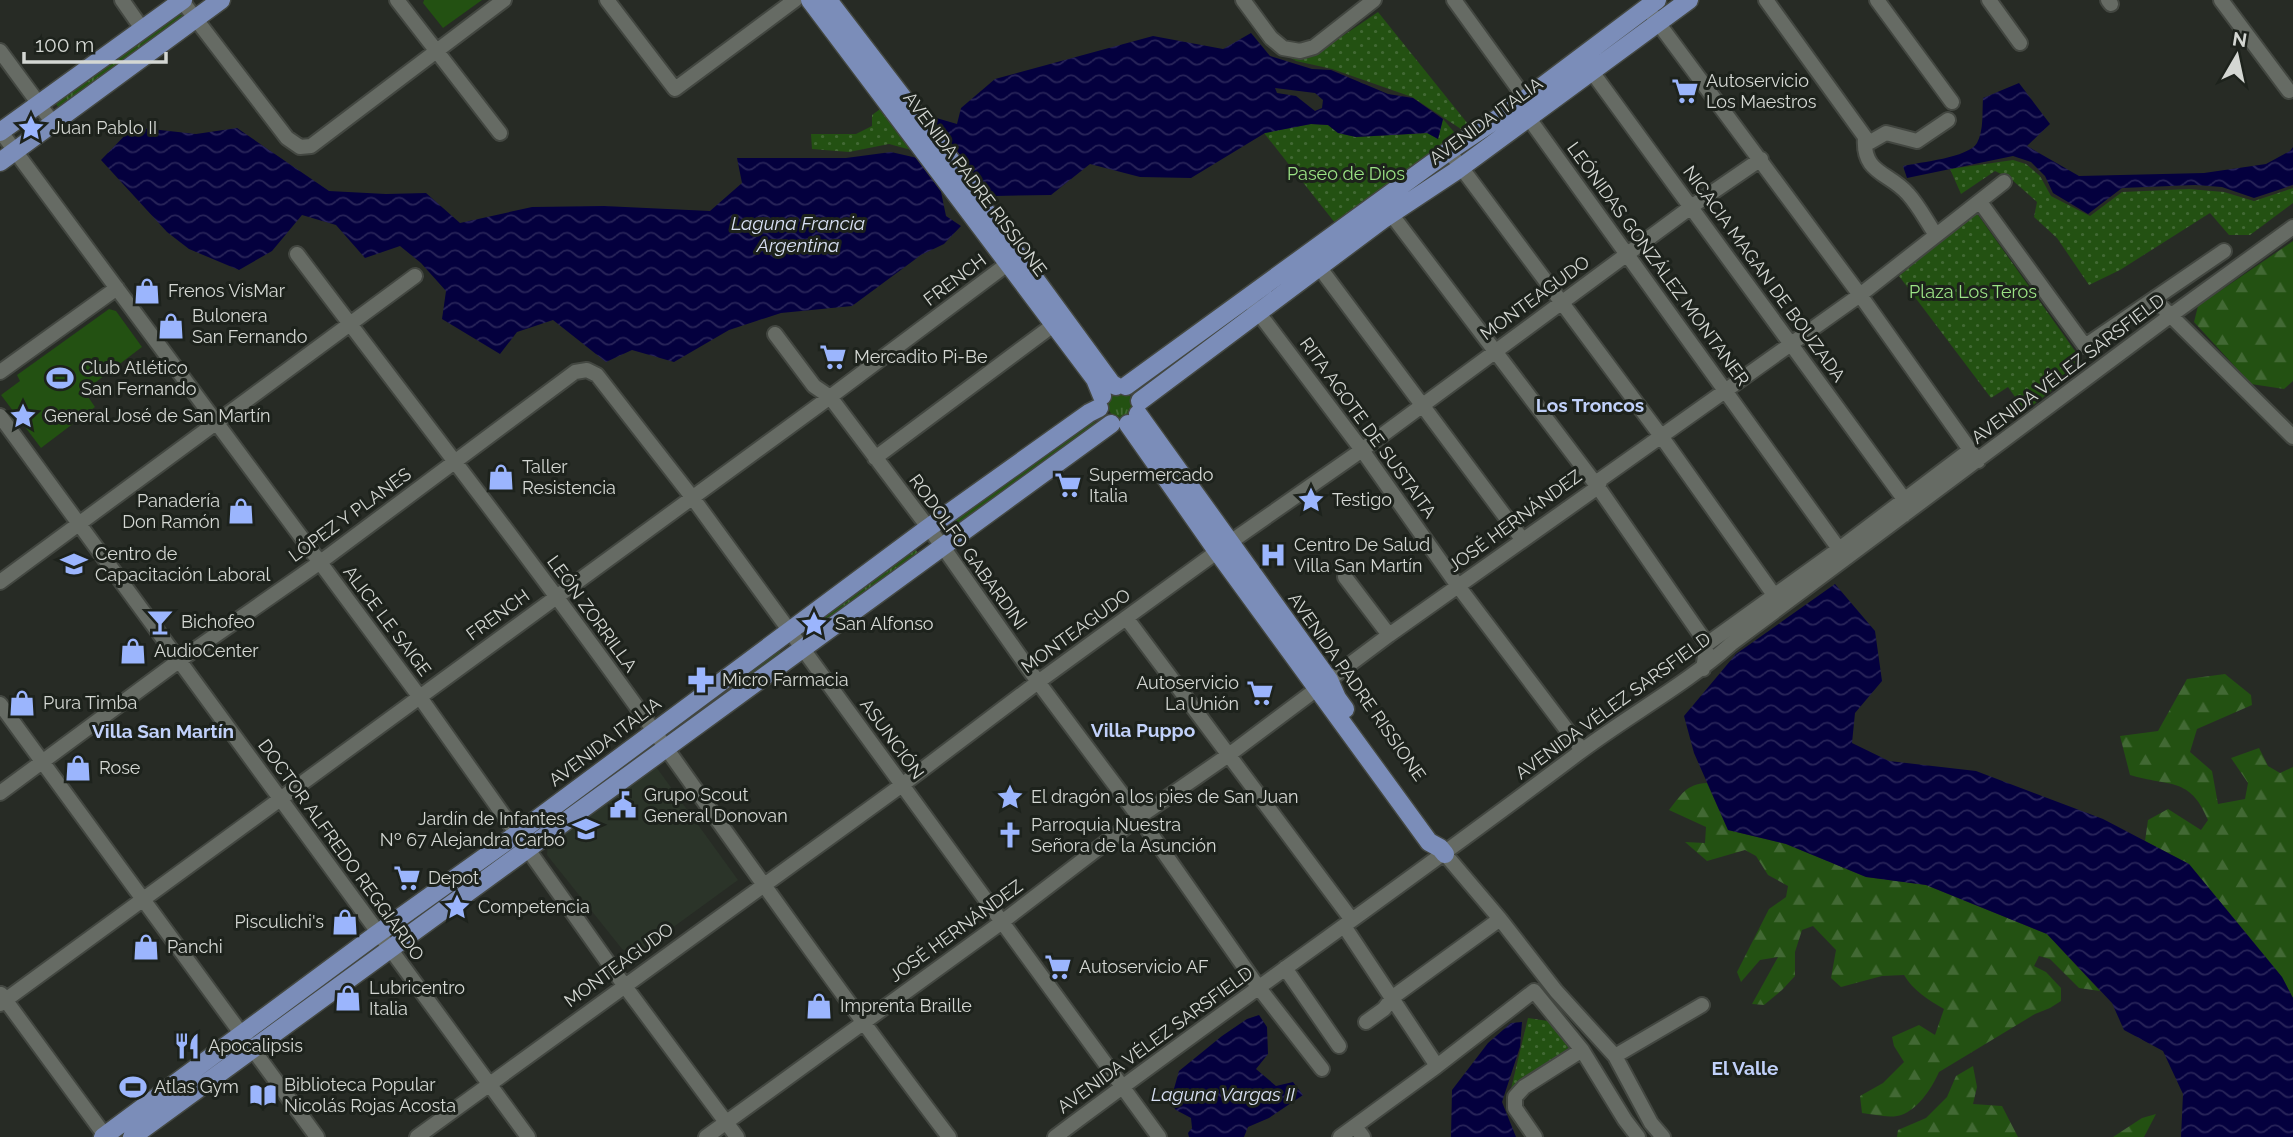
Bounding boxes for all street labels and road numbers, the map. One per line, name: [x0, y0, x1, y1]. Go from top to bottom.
street label: AVENIDA ITALIA: [1425, 72, 1546, 169]
street label: AVENIDA PADRE RISSIONE: [899, 88, 1051, 280]
street label: LEÓNIDAS GONZÁLEZ MONTANER: [1563, 137, 1755, 390]
street label: NICACIA MAGAN DE BOUZADA: [1679, 162, 1850, 386]
street label: FRENCH: [919, 249, 990, 310]
street label: MONTEAGUDO: [1476, 251, 1593, 344]
street label: AVENIDA VÉLEZ SARSFIELD: [1966, 288, 2168, 448]
street label: RITA AGOTE DE SUSTAITA: [1296, 333, 1441, 522]
street label: LÓPEZ Y PLANES: [284, 462, 415, 566]
street label: JOSÉ HERNÁNDEZ: [1443, 464, 1586, 576]
street label: RODOLFO GABARDINI: [905, 470, 1032, 634]
street label: LEÓN ZORRILLA: [543, 551, 643, 676]
street label: ALICE LE SAIGE: [339, 562, 436, 680]
street label: MONTEAGUDO: [1017, 584, 1134, 677]
street label: FRENCH: [462, 585, 533, 645]
street label: AVENIDA PADRE RISSIONE: [1284, 589, 1431, 785]
street label: AVENIDA VÉLEZ SARSFIELD: [1510, 627, 1714, 783]
street label: AVENIDA ITALIA: [545, 693, 665, 791]
street label: ASUNCIÓN: [856, 694, 930, 783]
street label: DOCTOR ALFREDO REGGIARDO: [254, 735, 429, 964]
street label: JOSÉ HERNÁNDEZ: [884, 874, 1027, 986]
street label: MONTEAGUDO: [560, 918, 677, 1011]
street label: AVENIDA VÉLEZ SARSFIELD: [1052, 961, 1256, 1117]

